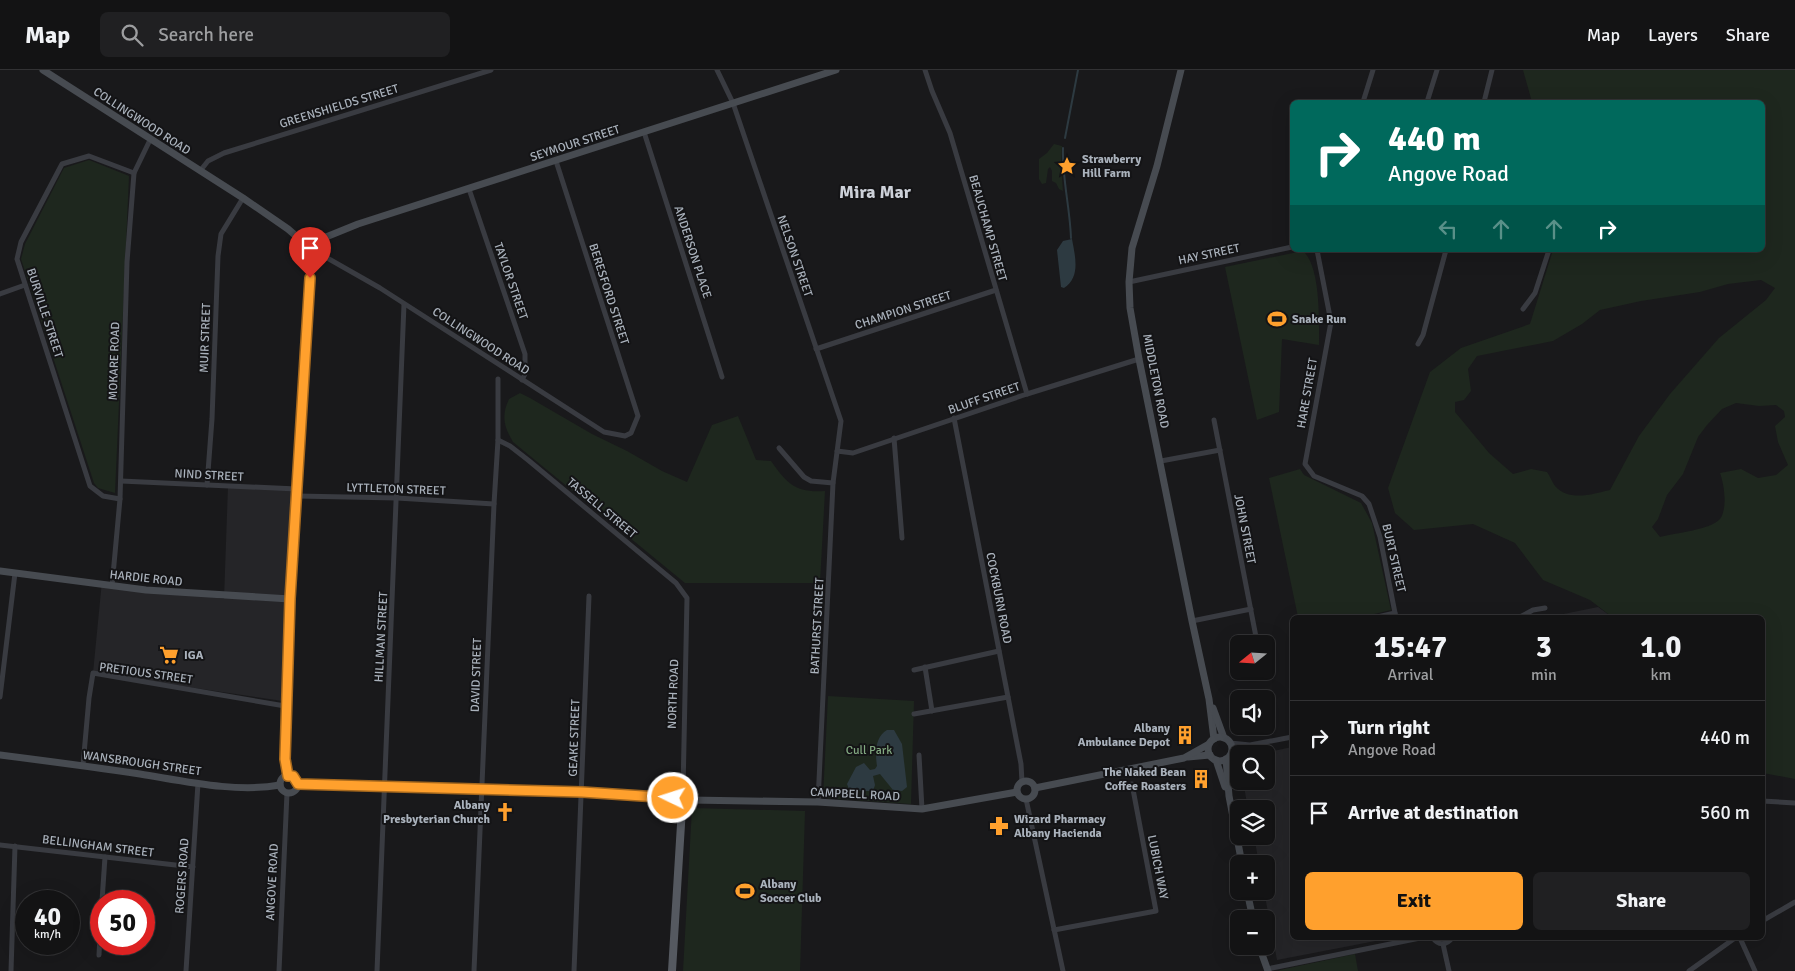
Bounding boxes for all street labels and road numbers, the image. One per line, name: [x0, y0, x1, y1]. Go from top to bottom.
street label: GREENSHIELDS STREET: [278, 81, 401, 132]
street label: COLLINGWOOD ROAD: [90, 84, 193, 159]
street label: SEYMOUR STREET: [528, 122, 622, 165]
street label: BEAUCHAMP STREET: [965, 173, 1010, 283]
street label: ANDERSON PLACE: [670, 204, 715, 301]
street label: NELSON STREET: [774, 213, 816, 299]
street label: TAYLOR STREET: [490, 241, 531, 322]
street label: HAY STREET: [1177, 241, 1241, 268]
street label: BERESFORD STREET: [585, 242, 632, 347]
street label: BURVILLE STREET: [23, 266, 66, 360]
street label: CHAMPION STREET: [853, 288, 953, 333]
street label: MUIR STREET: [197, 303, 214, 373]
street label: COLLINGWOOD ROAD: [429, 304, 532, 379]
street label: MOKARE ROAD: [106, 321, 123, 401]
street label: MIDDLETON ROAD: [1139, 333, 1172, 430]
street label: HARE STREET: [1294, 357, 1321, 429]
street label: BLUFF STREET: [946, 379, 1022, 418]
street label: NIND STREET: [174, 466, 244, 485]
street label: TASSELL STREET: [564, 475, 640, 542]
street label: LYTTLETON STREET: [346, 480, 446, 499]
street label: JOHN STREET: [1230, 493, 1259, 565]
street label: BURT STREET: [1378, 522, 1409, 594]
street label: COCKBURN ROAD: [982, 551, 1015, 645]
street label: HARDIE ROAD: [109, 567, 183, 590]
street label: BATHURST STREET: [807, 577, 828, 675]
street label: HILLMAN STREET: [372, 591, 391, 683]
street label: DAVID STREET: [468, 638, 485, 712]
street label: PRETIOUS STREET: [98, 659, 194, 688]
street label: NORTH ROAD: [665, 659, 682, 729]
street label: GEAKE STREET: [566, 699, 583, 777]
street label: WANSBROUGH STREET: [82, 748, 202, 779]
street label: CAMPBELL ROAD: [810, 785, 900, 804]
street label: BELLINGHAM STREET: [41, 832, 155, 861]
street label: LUBICH WAY: [1144, 834, 1171, 901]
street label: ROGERS ROAD: [172, 837, 193, 914]
street label: ANGOVE ROAD: [263, 843, 282, 921]

